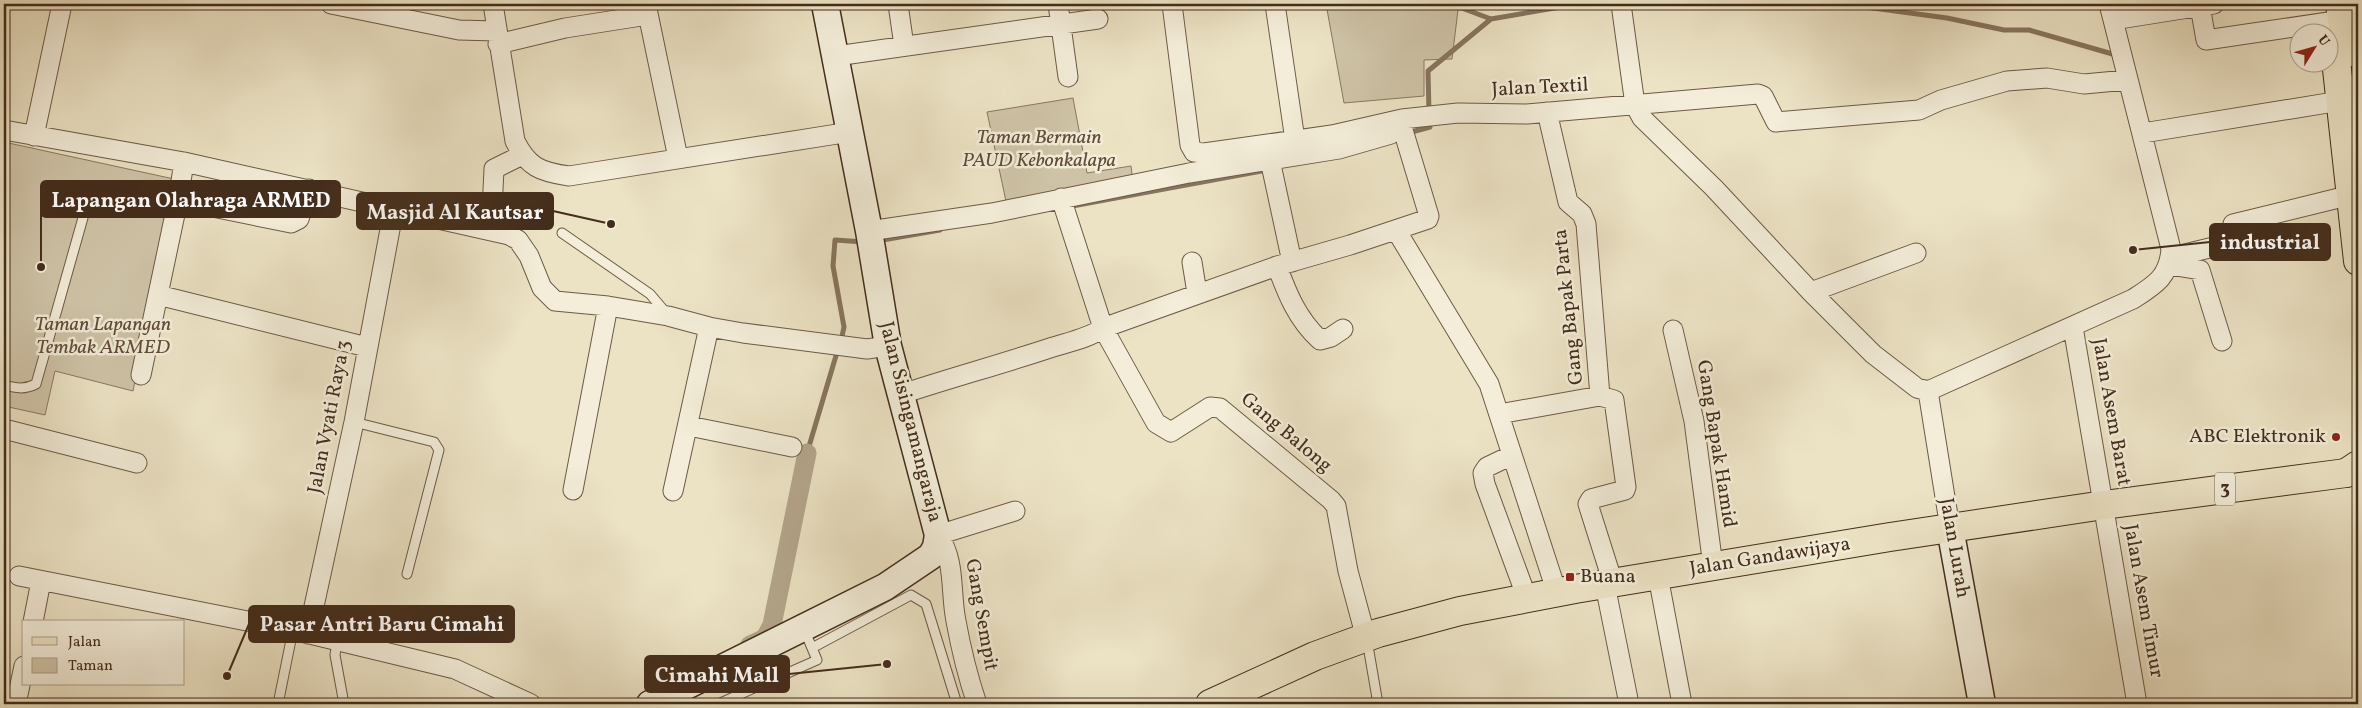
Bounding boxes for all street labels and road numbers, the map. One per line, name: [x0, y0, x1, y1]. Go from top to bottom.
street label: Jalan Textil: [1491, 71, 1589, 105]
street label: Gang Bapak Parta: [1547, 228, 1591, 386]
street label: Jalan Sisingamangaraja: [872, 319, 949, 525]
street label: Jalan Asem Barat: [2084, 336, 2138, 488]
street label: Jalan Vyati Raya 3: [301, 338, 359, 496]
street label: Gang Bapak Hamid: [1689, 358, 1743, 530]
street label: Gang Balong: [1234, 386, 1338, 480]
road number: 3: [2215, 472, 2235, 506]
street label: Jalan Lurah: [1931, 496, 1977, 600]
street label: Jalan Asem Timur: [2116, 522, 2170, 680]
street label: Jalan Gandawijaya: [1687, 530, 1853, 584]
street label: Gang Sempit: [957, 557, 1005, 673]

